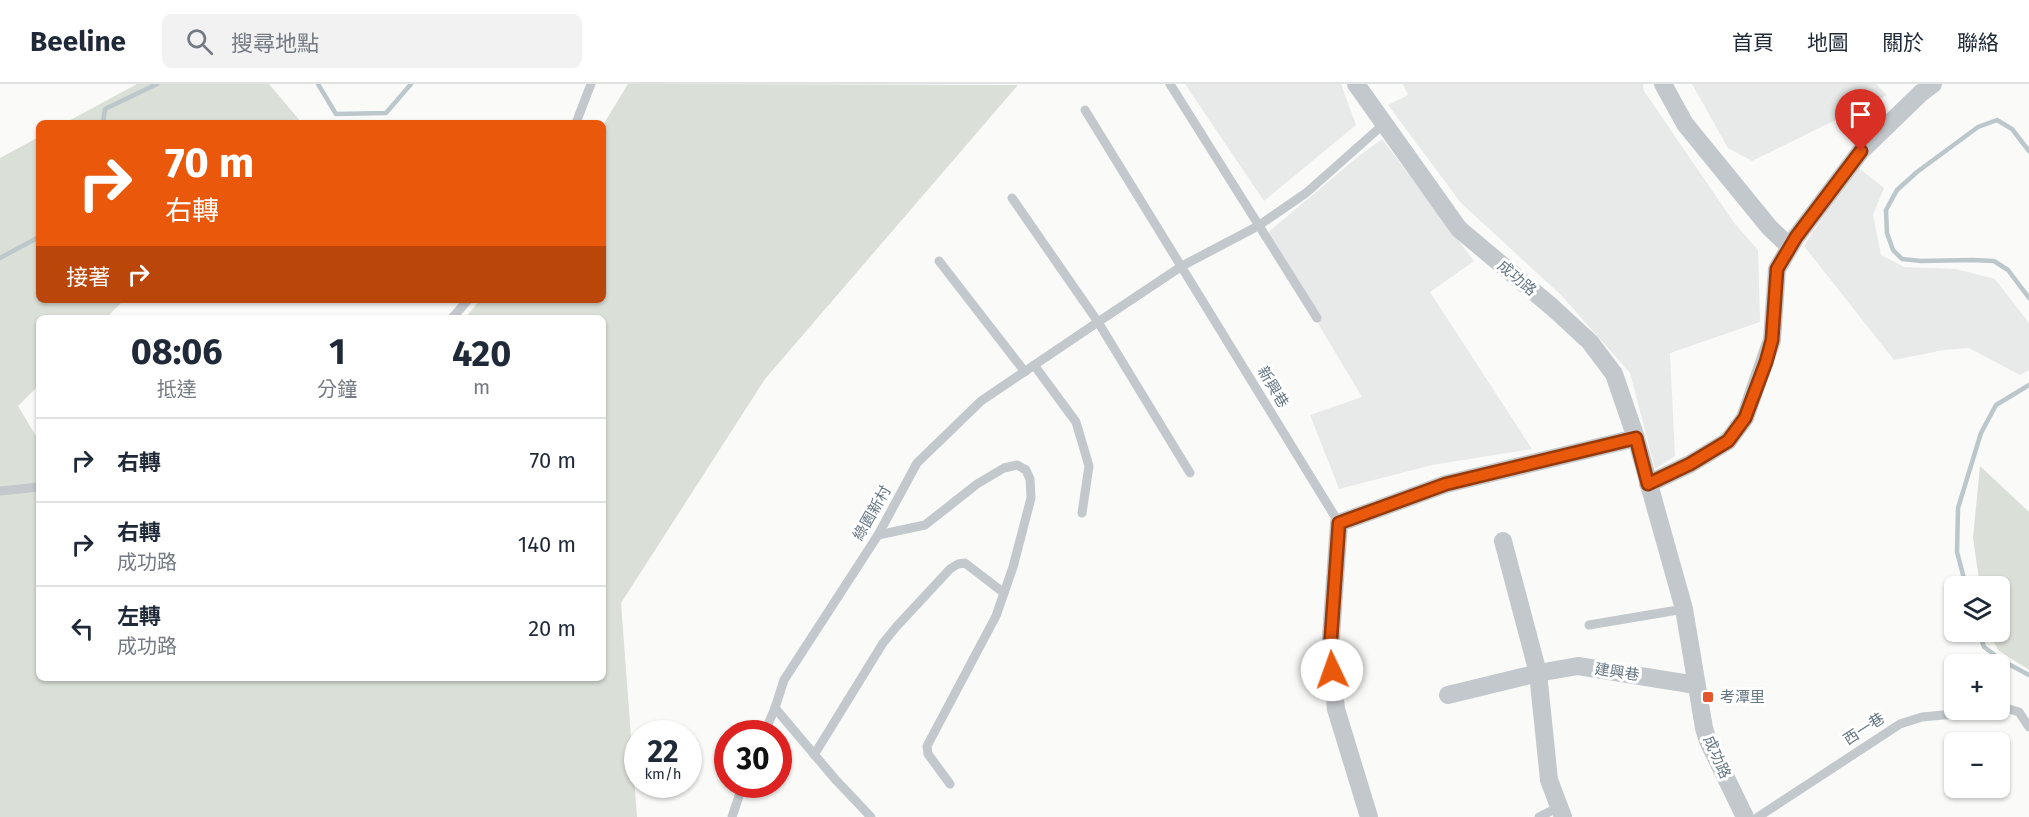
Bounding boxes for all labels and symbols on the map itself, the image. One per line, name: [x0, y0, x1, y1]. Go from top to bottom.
pin: [1835, 89, 1886, 151]
street label: 成功路: [1494, 257, 1540, 299]
street label: 新興巷: [1254, 363, 1292, 411]
street label: 綠園新村: [849, 483, 895, 543]
position arrow: [1300, 638, 1364, 702]
street label: 建興巷: [1593, 660, 1641, 684]
place label: 考潭里: [1720, 688, 1765, 706]
marker: 考潭里: [1701, 690, 1715, 704]
street label: 西一巷: [1840, 709, 1888, 749]
speed limit sign: 30: [714, 720, 792, 798]
street label: 成功路: [1700, 733, 1734, 781]

